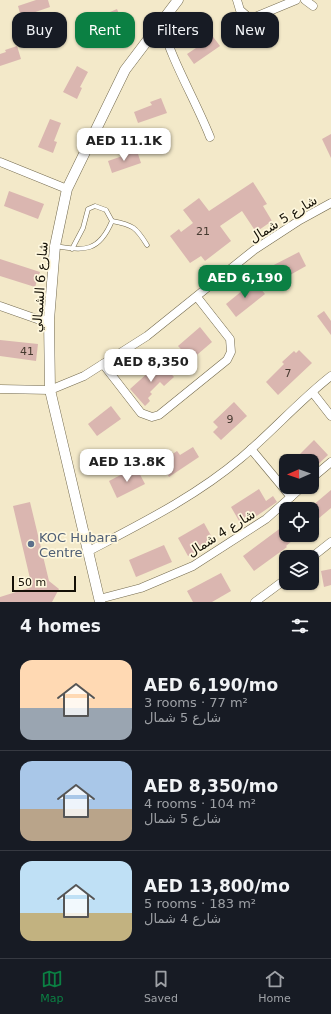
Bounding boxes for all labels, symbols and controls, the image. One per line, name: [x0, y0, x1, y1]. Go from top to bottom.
chip: Buy: [12, 12, 67, 48]
chip: Rent: [75, 12, 135, 48]
chip: Filters: [143, 12, 213, 48]
chip: New: [221, 12, 279, 48]
pin: AED 11.1K: [78, 128, 170, 162]
text: AED 11.1K: [86, 133, 162, 148]
street label: شارع 5 شمال: [246, 192, 320, 247]
house number: 21: [196, 225, 210, 238]
street label: شارع 6 الشمالي: [29, 241, 52, 333]
pin: AED 6,190: [199, 265, 291, 299]
text: AED 6,190: [207, 270, 283, 285]
house number: 41: [20, 345, 34, 358]
pin: AED 8,350: [105, 349, 197, 383]
text: AED 8,350: [113, 354, 189, 369]
house number: 7: [285, 367, 292, 380]
house number: 9: [227, 413, 234, 426]
pin: AED 13.8K: [81, 449, 173, 483]
text: AED 13.8K: [89, 454, 165, 469]
north arrow: [279, 454, 319, 494]
map controls: [279, 454, 319, 590]
button: locate: [279, 502, 319, 542]
street label: شارع 4 شمال: [184, 506, 258, 561]
place label: KOC Hubara Centre: [39, 530, 118, 560]
marker: KOC Hubara Centre: [26, 539, 36, 549]
button: layers: [279, 550, 319, 590]
scale bar: [12, 574, 76, 593]
text: 50 m: [18, 576, 46, 589]
icon: filters: [289, 615, 311, 637]
text: 4 homes: [20, 616, 101, 636]
text: AED 6,190/mo: [144, 675, 278, 695]
icon: home: [52, 676, 100, 724]
text: 3 rooms · 77 m²: [144, 695, 248, 710]
text: شارع 5 شمال: [144, 710, 221, 725]
text: AED 8,350/mo: [144, 776, 278, 796]
icon: home: [52, 777, 100, 825]
text: 4 rooms · 104 m²: [144, 796, 256, 811]
text: شارع 5 شمال: [144, 811, 221, 826]
text: AED 13,800/mo: [144, 876, 290, 896]
icon: home: [52, 877, 100, 925]
text: 5 rooms · 183 m²: [144, 896, 256, 911]
text: شارع 4 شمال: [144, 911, 221, 926]
tab: Map: [40, 968, 63, 1005]
tab: Saved: [144, 968, 178, 1005]
tab: Home: [258, 968, 291, 1005]

